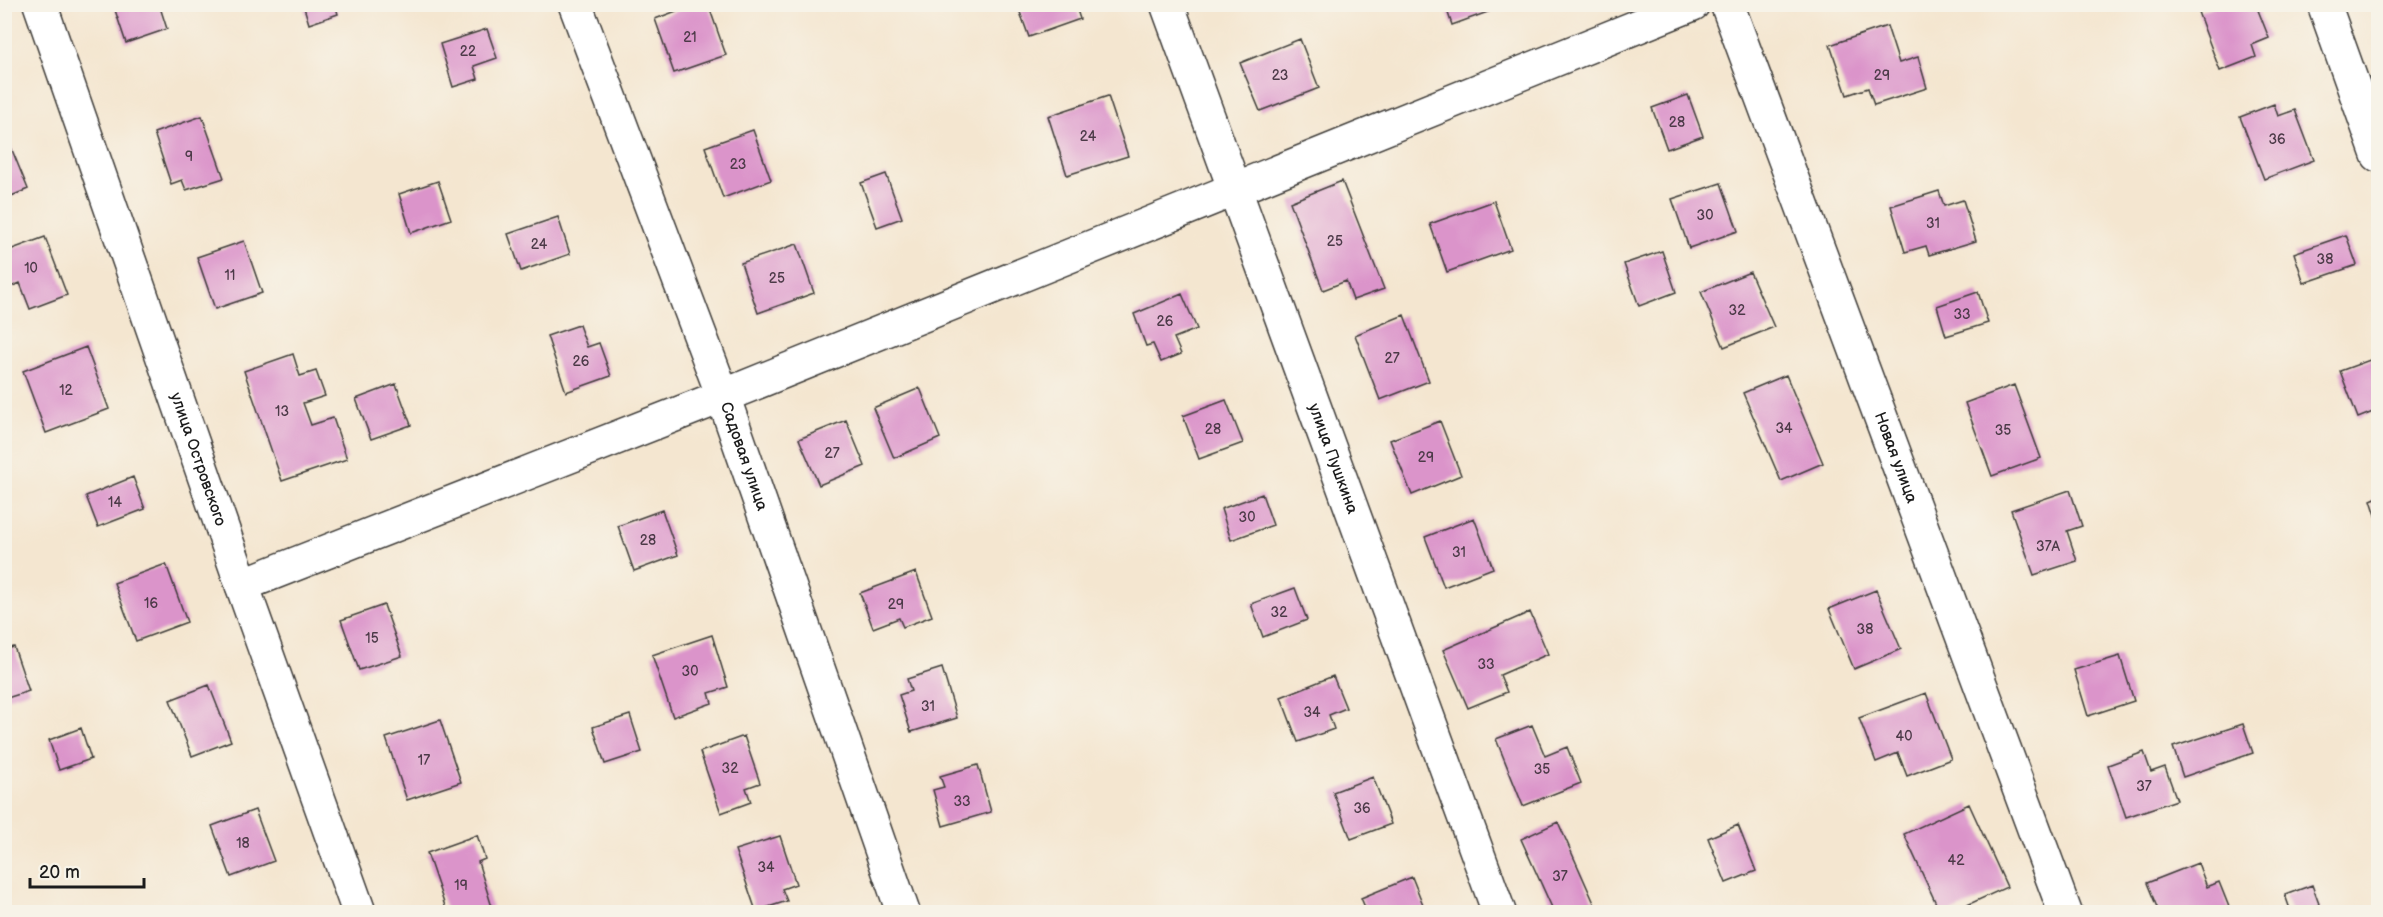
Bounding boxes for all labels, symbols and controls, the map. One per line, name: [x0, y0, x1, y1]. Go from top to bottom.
house number: 21: [683, 29, 697, 46]
house number: 22: [460, 43, 477, 60]
house number: 23: [1272, 67, 1288, 84]
house number: 29: [1874, 67, 1890, 84]
house number: 28: [1669, 114, 1685, 131]
house number: 24: [1080, 128, 1097, 145]
house number: 36: [2268, 131, 2286, 148]
house number: 9: [185, 148, 193, 165]
house number: 23: [730, 156, 746, 173]
house number: 30: [1697, 207, 1713, 224]
house number: 31: [1926, 215, 1940, 232]
house number: 25: [1327, 233, 1343, 250]
house number: 24: [531, 236, 548, 253]
house number: 38: [2317, 251, 2333, 268]
house number: 10: [24, 260, 38, 277]
house number: 11: [225, 267, 235, 284]
house number: 25: [769, 270, 785, 287]
house number: 32: [1729, 302, 1746, 319]
house number: 33: [1953, 306, 1971, 323]
house number: 26: [1157, 313, 1174, 330]
house number: 27: [1384, 350, 1400, 367]
house number: 26: [573, 353, 590, 370]
house number: 12: [59, 382, 74, 399]
street label: улица Островского: [166, 390, 230, 528]
street label: Садовая улица: [716, 400, 772, 514]
street label: улица Пушкина: [1304, 401, 1362, 517]
house number: 13: [275, 403, 289, 420]
street label: Новая улица: [1870, 409, 1922, 506]
house number: 34: [1775, 420, 1793, 437]
house number: 28: [1205, 421, 1221, 438]
house number: 35: [1995, 422, 2011, 439]
house number: 27: [824, 445, 840, 462]
house number: 29: [1418, 449, 1434, 466]
house number: 14: [108, 494, 122, 511]
house number: 30: [1239, 509, 1255, 526]
house number: 28: [640, 532, 656, 549]
house number: 37А: [2036, 538, 2060, 555]
house number: 31: [1452, 544, 1466, 561]
house number: 16: [144, 595, 158, 612]
house number: 29: [888, 596, 904, 613]
house number: 32: [1271, 604, 1288, 621]
house number: 38: [1857, 621, 1873, 638]
house number: 15: [365, 630, 379, 647]
house number: 33: [1477, 656, 1495, 673]
house number: 30: [682, 663, 698, 680]
house number: 31: [921, 698, 935, 715]
house number: 34: [1303, 704, 1321, 721]
house number: 40: [1896, 728, 1912, 745]
house number: 17: [418, 752, 430, 769]
house number: 32: [722, 760, 739, 777]
house number: 35: [1534, 761, 1550, 778]
house number: 37: [2136, 778, 2152, 795]
house number: 33: [953, 793, 971, 810]
house number: 36: [1353, 800, 1371, 817]
house number: 18: [236, 835, 250, 852]
scale bar: [30, 851, 144, 889]
house number: 42: [1948, 852, 1965, 869]
house number: 34: [757, 859, 775, 876]
text: 20 m: [39, 862, 80, 883]
house number: 37: [1552, 868, 1568, 885]
house number: 19: [454, 877, 468, 894]

